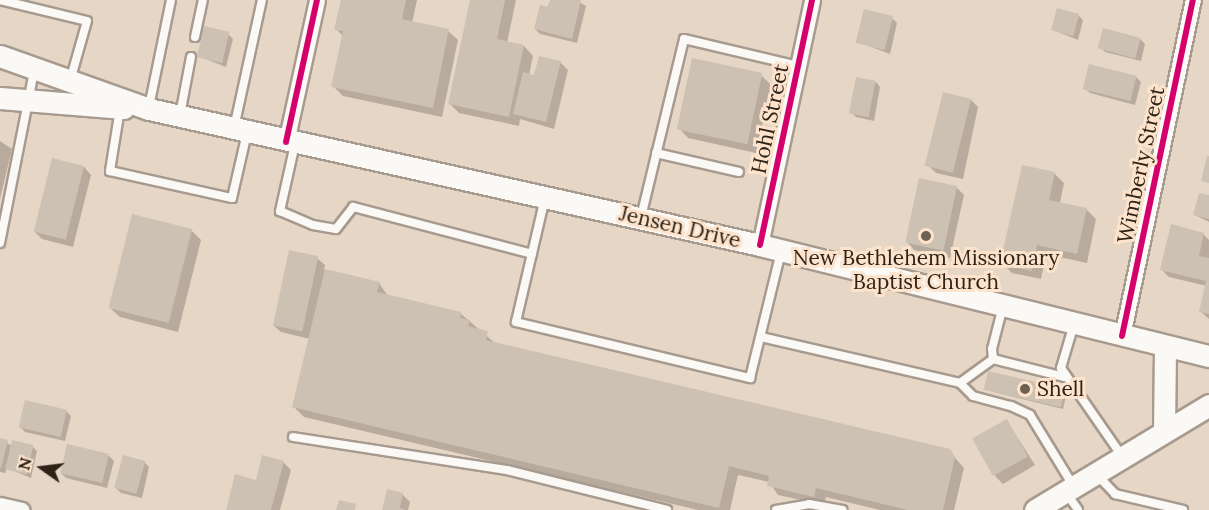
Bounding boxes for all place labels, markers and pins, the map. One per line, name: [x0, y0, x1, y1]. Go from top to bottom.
marker: New Bethlehem Missionary Baptist Church: [919, 229, 933, 243]
place label: New Bethlehem Missionary Baptist Church: [793, 245, 1059, 295]
place label: Shell: [1037, 376, 1084, 402]
marker: Shell: [1018, 382, 1032, 396]

